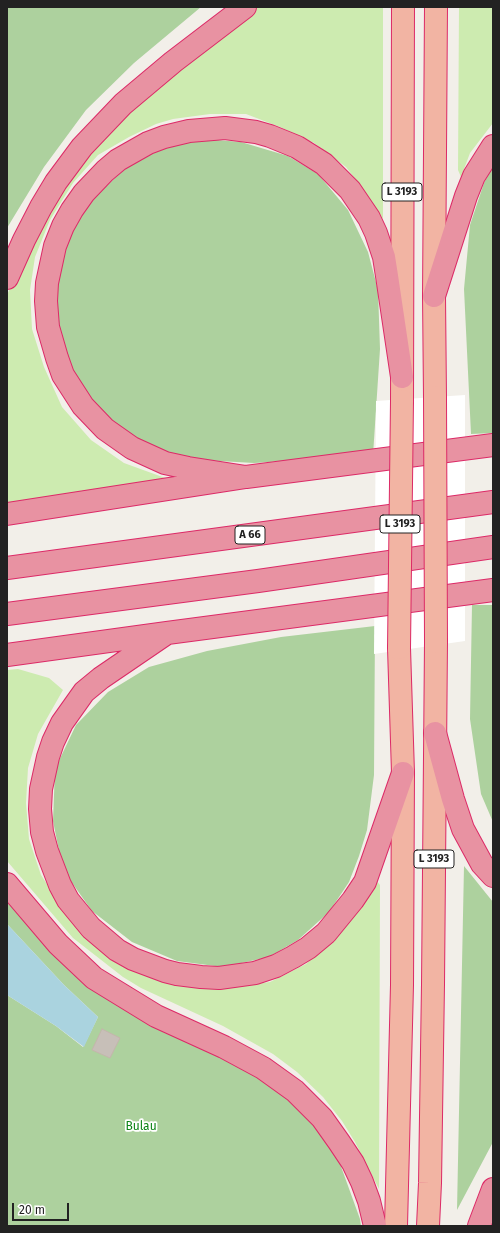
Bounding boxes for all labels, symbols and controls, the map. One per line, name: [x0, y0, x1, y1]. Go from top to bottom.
road number: L 3193: [382, 183, 422, 201]
road number: L 3193: [380, 515, 420, 533]
road number: A 66: [235, 526, 265, 544]
road number: L 3193: [414, 850, 454, 868]
park label: Bulau: [125, 1120, 157, 1134]
scale bar: [14, 1195, 71, 1221]
text: 20 m: [19, 1203, 45, 1217]

